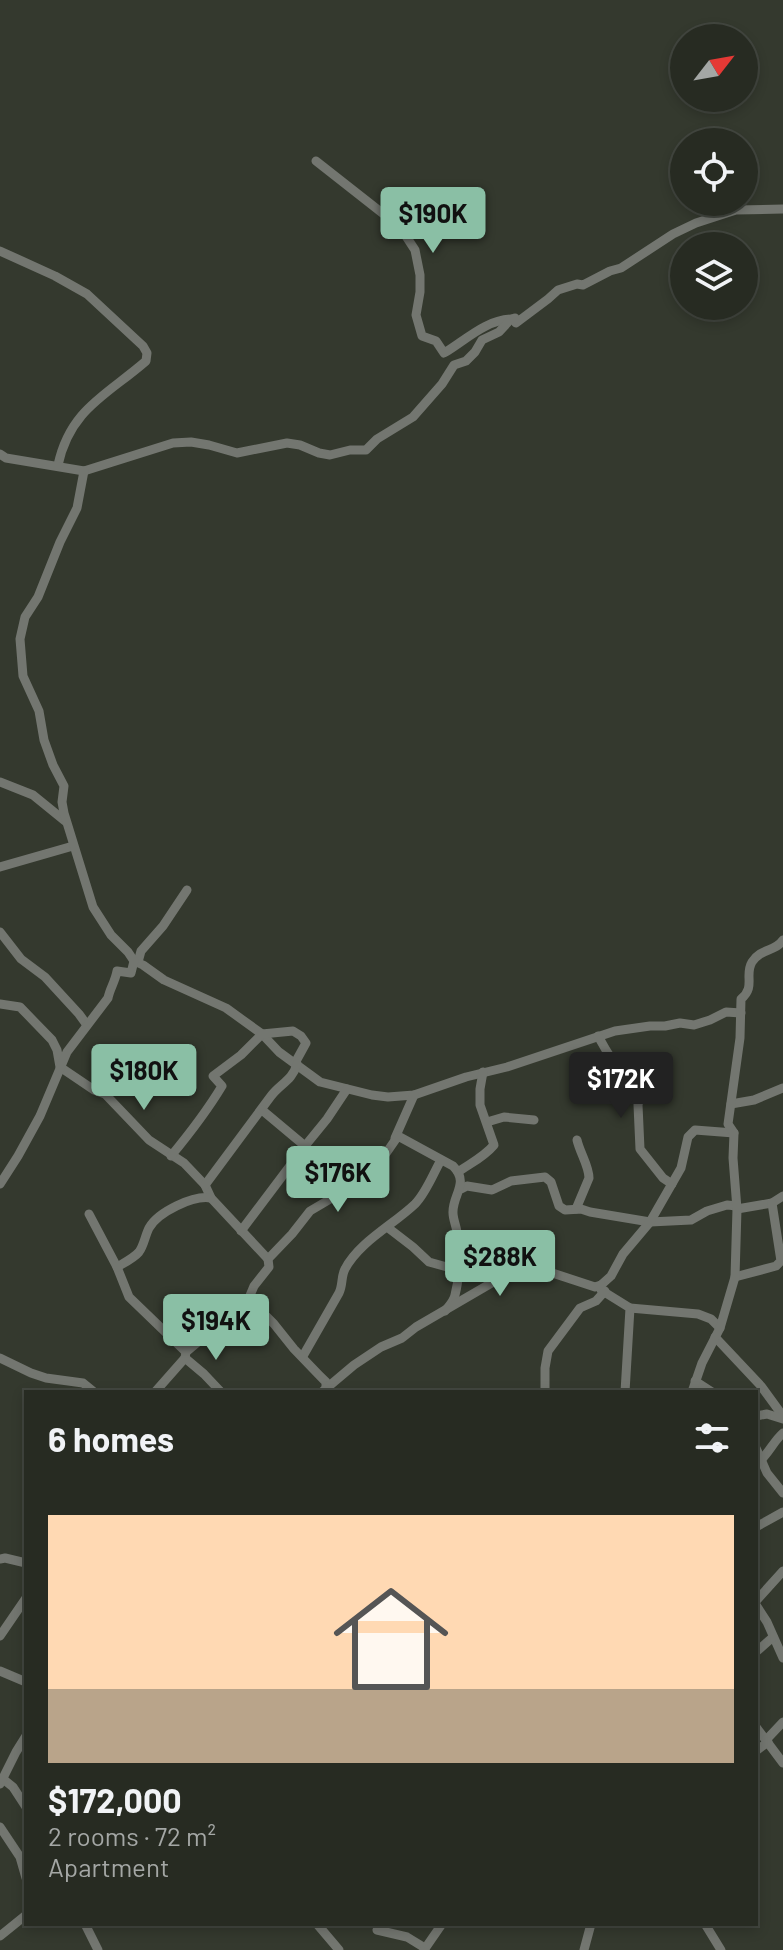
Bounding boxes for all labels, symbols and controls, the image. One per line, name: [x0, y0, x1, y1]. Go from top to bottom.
north arrow: [670, 24, 758, 112]
map controls: [670, 24, 758, 320]
button: locate: [670, 128, 758, 216]
pin: $190K: [377, 187, 489, 255]
text: $190K: [399, 197, 467, 228]
button: layers: [670, 232, 758, 320]
pin: $180K: [88, 1044, 200, 1112]
pin: $172K: [565, 1052, 677, 1120]
text: $180K: [109, 1054, 179, 1085]
text: $172K: [587, 1062, 655, 1093]
pin: $176K: [282, 1146, 394, 1214]
text: $176K: [304, 1156, 372, 1187]
pin: $288K: [444, 1230, 556, 1298]
text: $288K: [463, 1240, 537, 1271]
pin: $194K: [160, 1294, 272, 1362]
text: $194K: [181, 1304, 251, 1335]
icon: filters: [690, 1416, 734, 1460]
text: 6 homes: [48, 1418, 174, 1459]
icon: home: [319, 1567, 463, 1711]
text: $172,000: [48, 1779, 182, 1820]
text: 2 rooms · 72 m²: [48, 1820, 216, 1851]
text: Apartment: [48, 1851, 169, 1882]

